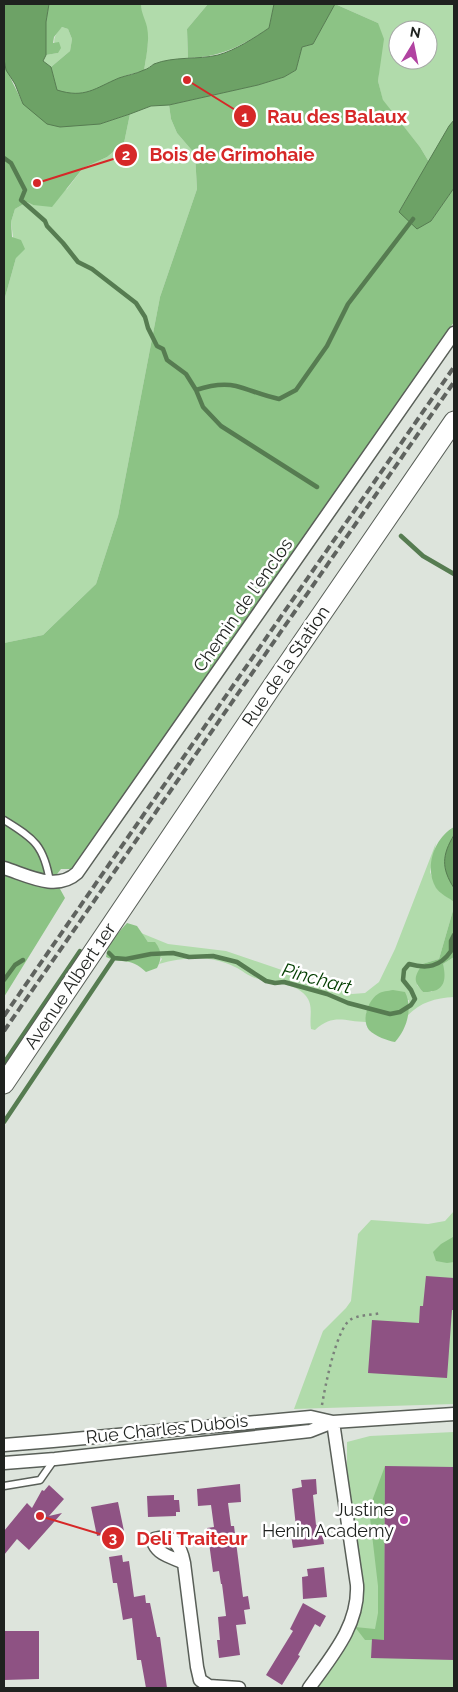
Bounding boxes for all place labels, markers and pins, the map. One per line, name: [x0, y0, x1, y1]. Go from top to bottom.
callout: Rau des Balaux: [232, 99, 417, 133]
callout: Bois de Grimohaie: [114, 138, 324, 172]
place label: Justine Henin Academy: [262, 1499, 394, 1541]
marker: Justine Henin Academy: [398, 1514, 410, 1526]
callout: Deli Traiteur: [101, 1521, 258, 1555]

